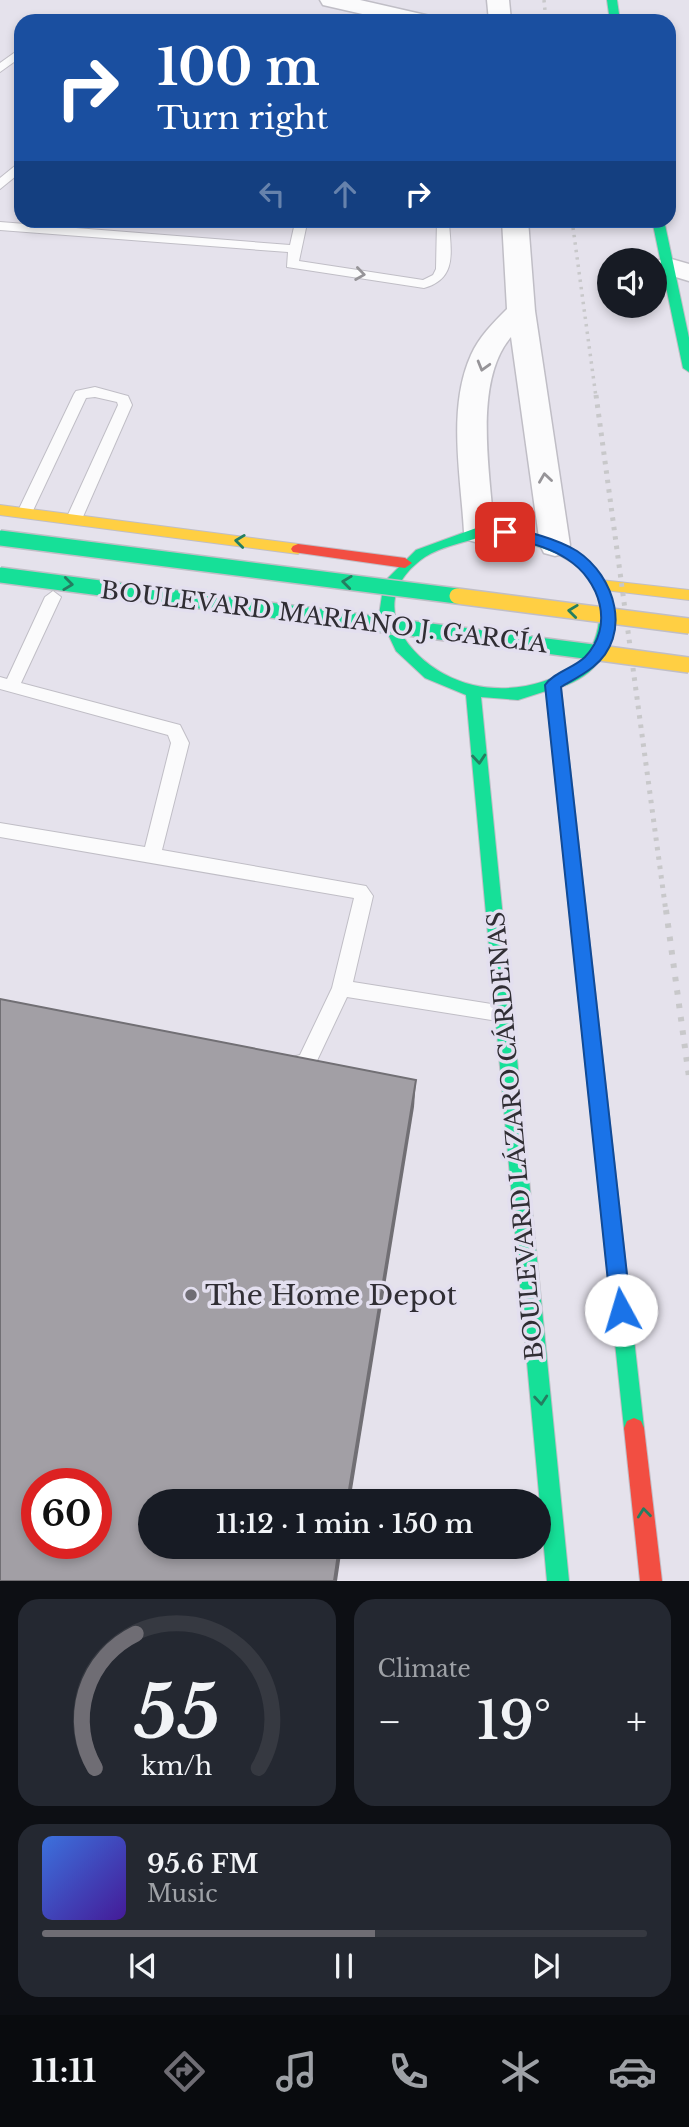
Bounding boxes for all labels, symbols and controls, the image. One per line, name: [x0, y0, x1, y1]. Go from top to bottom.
text: 100 m: [157, 37, 320, 98]
icon: right: [42, 42, 133, 133]
text: Turn right: [157, 98, 328, 138]
icon: left: [253, 175, 291, 213]
icon: ahead: [326, 175, 364, 213]
icon: right: [399, 175, 437, 213]
map controls: [597, 248, 667, 318]
button: sound: [597, 248, 667, 318]
one-way arrow: [354, 267, 366, 282]
one-way arrow: [477, 359, 491, 371]
one-way arrow: [538, 472, 553, 484]
pin: [475, 502, 535, 562]
icon: arrive: [486, 513, 524, 551]
one-way arrow: [234, 534, 246, 549]
street label: BOULEVARD MARIANO J. GARCÍA: [99, 575, 549, 659]
one-way arrow: [341, 575, 353, 590]
one-way arrow: [62, 576, 74, 591]
one-way arrow: [567, 603, 579, 618]
one-way arrow: [471, 754, 486, 765]
street label: BOULEVARD LÁZARO CÁRDENAS: [481, 910, 549, 1362]
position arrow: [584, 1273, 658, 1347]
place label: The Home Depot: [205, 1278, 458, 1313]
marker: The Home Depot: [183, 1287, 199, 1303]
one-way arrow: [533, 1395, 548, 1406]
speed limit sign: 60: [21, 1468, 112, 1559]
one-way arrow: [636, 1507, 651, 1519]
text: 11:12 · 1 min · 150 m: [216, 1508, 473, 1540]
text: Climate: [378, 1655, 471, 1683]
text: 55: [133, 1668, 220, 1759]
text: 19°: [476, 1689, 551, 1753]
text: −: [378, 1698, 402, 1745]
text: +: [626, 1698, 647, 1745]
text: km/h: [141, 1751, 212, 1782]
text: 95.6 FM: [147, 1848, 259, 1880]
text: Music: [147, 1880, 218, 1908]
icon: previous: [124, 1947, 162, 1985]
icon: pause: [325, 1947, 363, 1985]
icon: next: [527, 1947, 565, 1985]
icon: directions: [160, 2047, 209, 2096]
icon: music: [272, 2047, 321, 2096]
icon: phone: [384, 2047, 433, 2096]
icon: climate: [496, 2047, 545, 2096]
icon: car: [608, 2047, 657, 2096]
text: 11:11: [32, 2051, 96, 2091]

